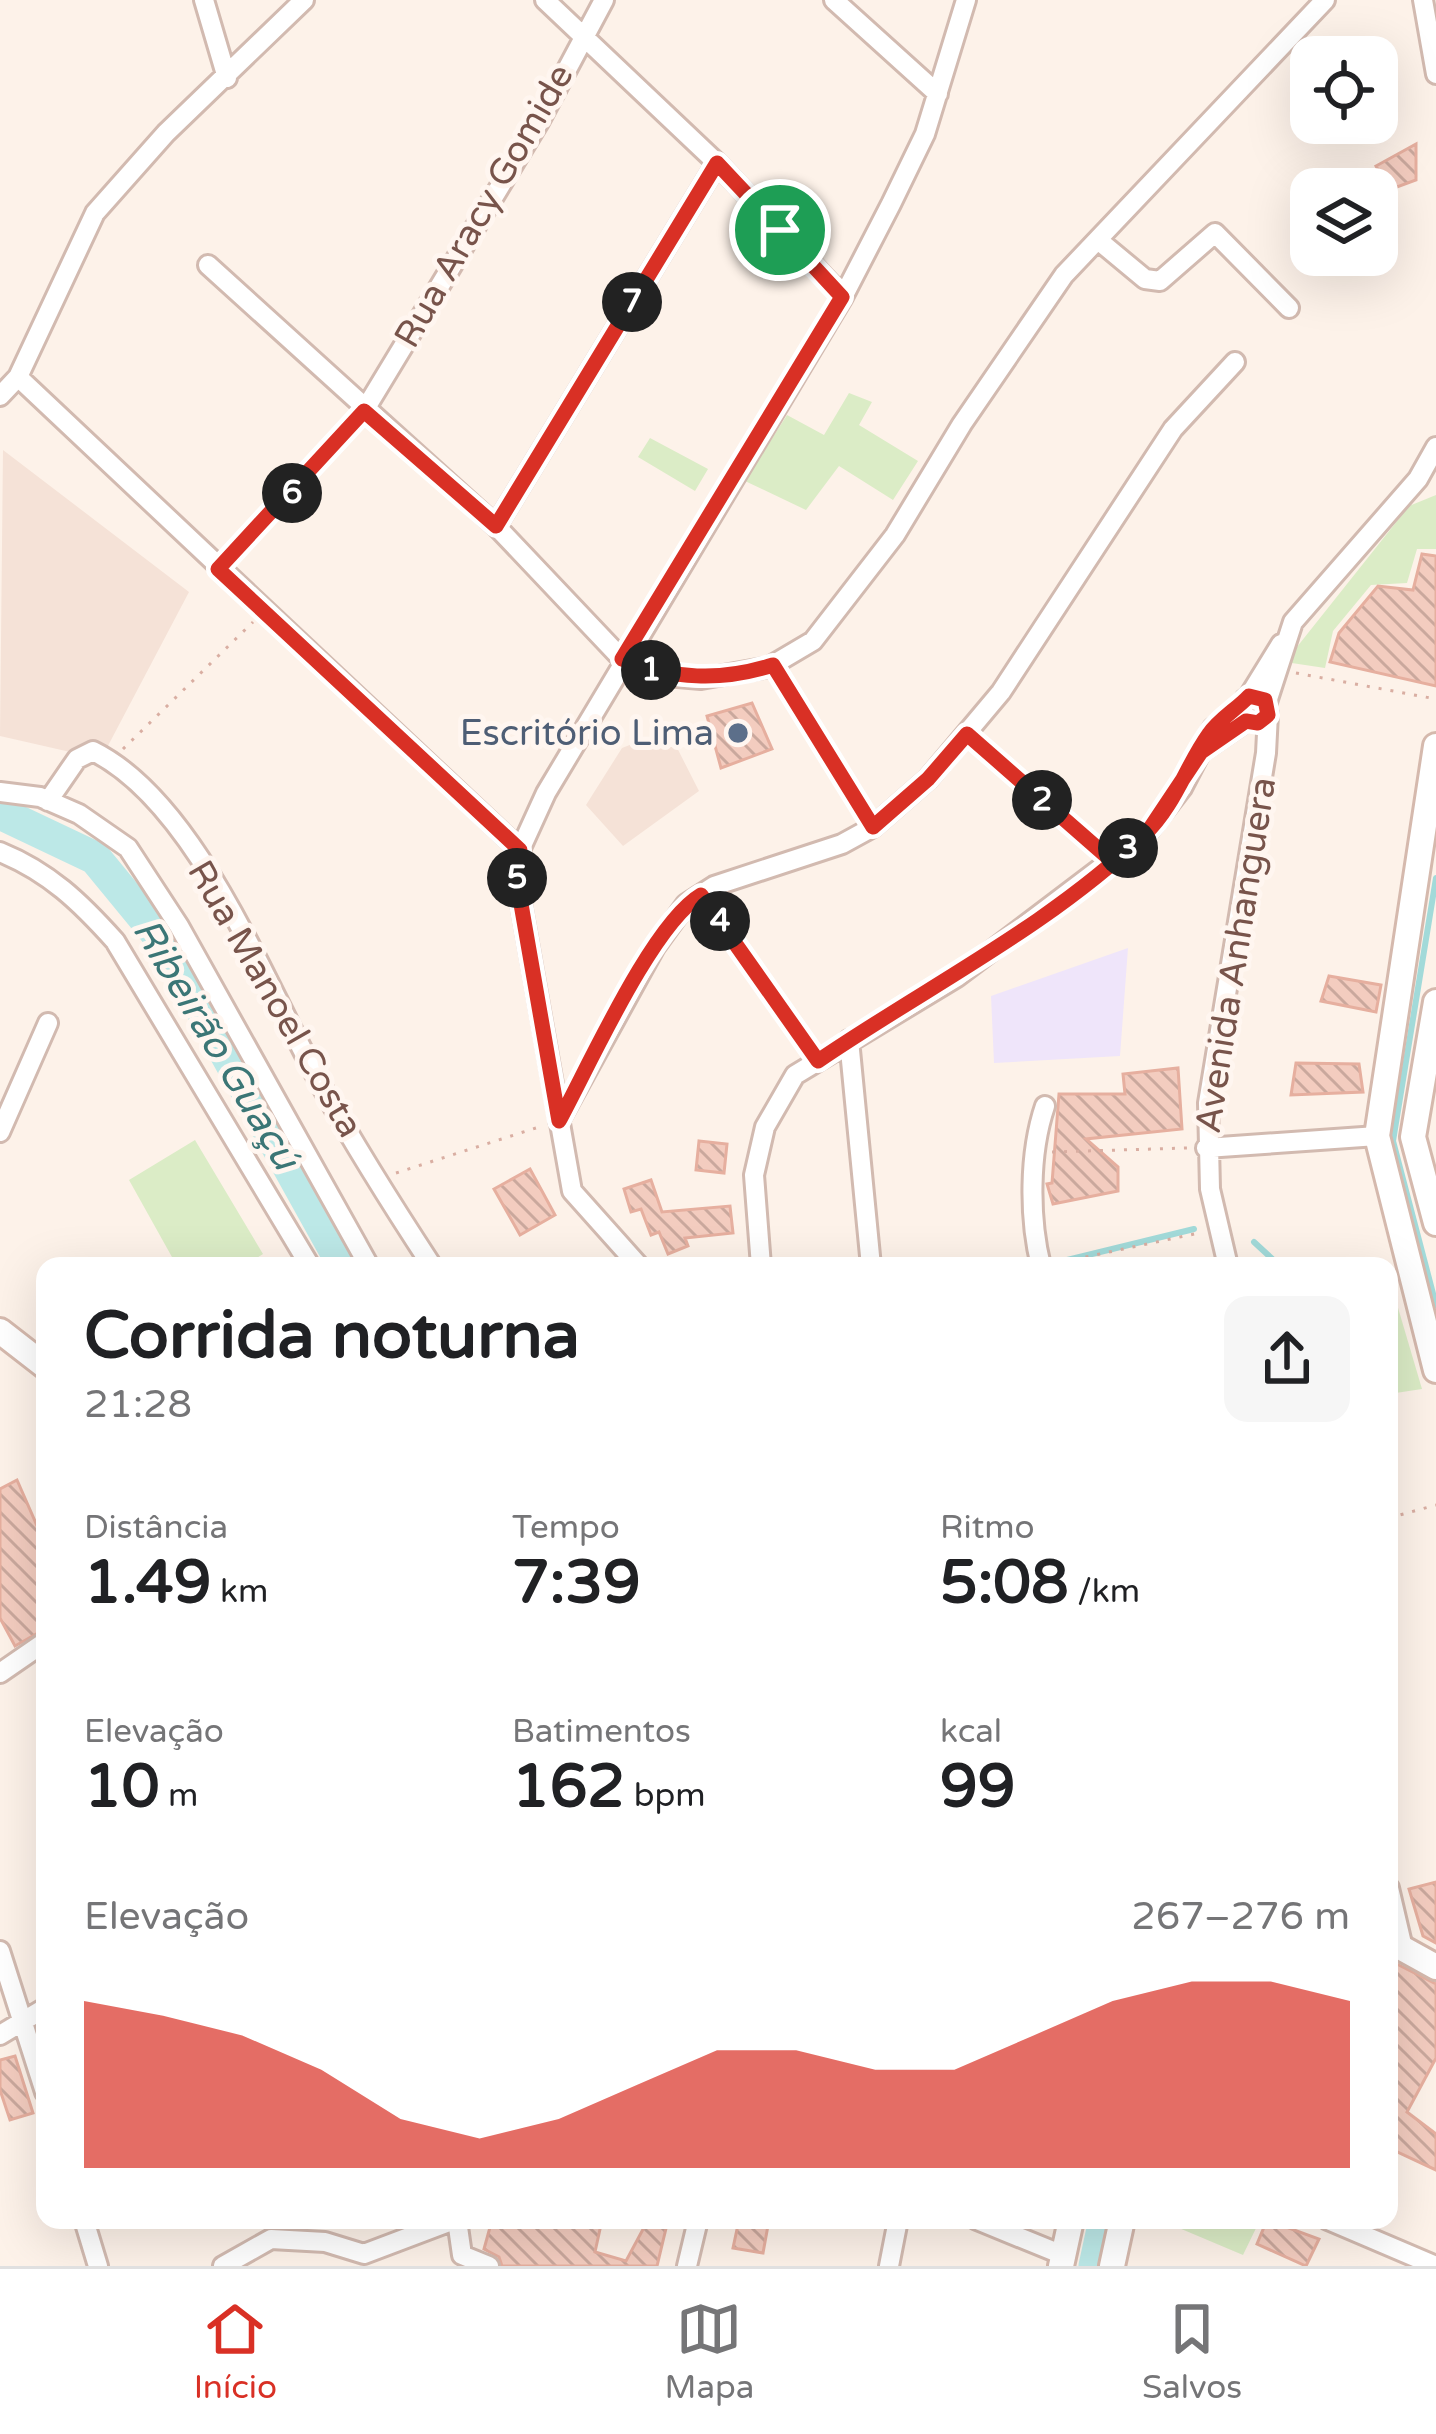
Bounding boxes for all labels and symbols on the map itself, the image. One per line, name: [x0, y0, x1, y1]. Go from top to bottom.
street label: Rua Aracy Gomide: [385, 57, 583, 355]
pin: [729, 179, 831, 281]
pin: 7: [602, 272, 662, 332]
pin: 6: [262, 463, 322, 523]
pin: 1: [621, 640, 681, 700]
place label: Escritório Lima: [460, 712, 714, 755]
marker: Escritório Lima: [725, 720, 751, 746]
pin: 2: [1012, 770, 1072, 830]
street label: Avenida Anhanguera: [1187, 774, 1285, 1136]
pin: 3: [1098, 818, 1158, 878]
pin: 5: [487, 848, 547, 908]
street label: Rua Manoel Costa: [178, 853, 372, 1145]
pin: 4: [690, 891, 750, 951]
water label: Ribeirão Guaçú: [123, 910, 311, 1180]

